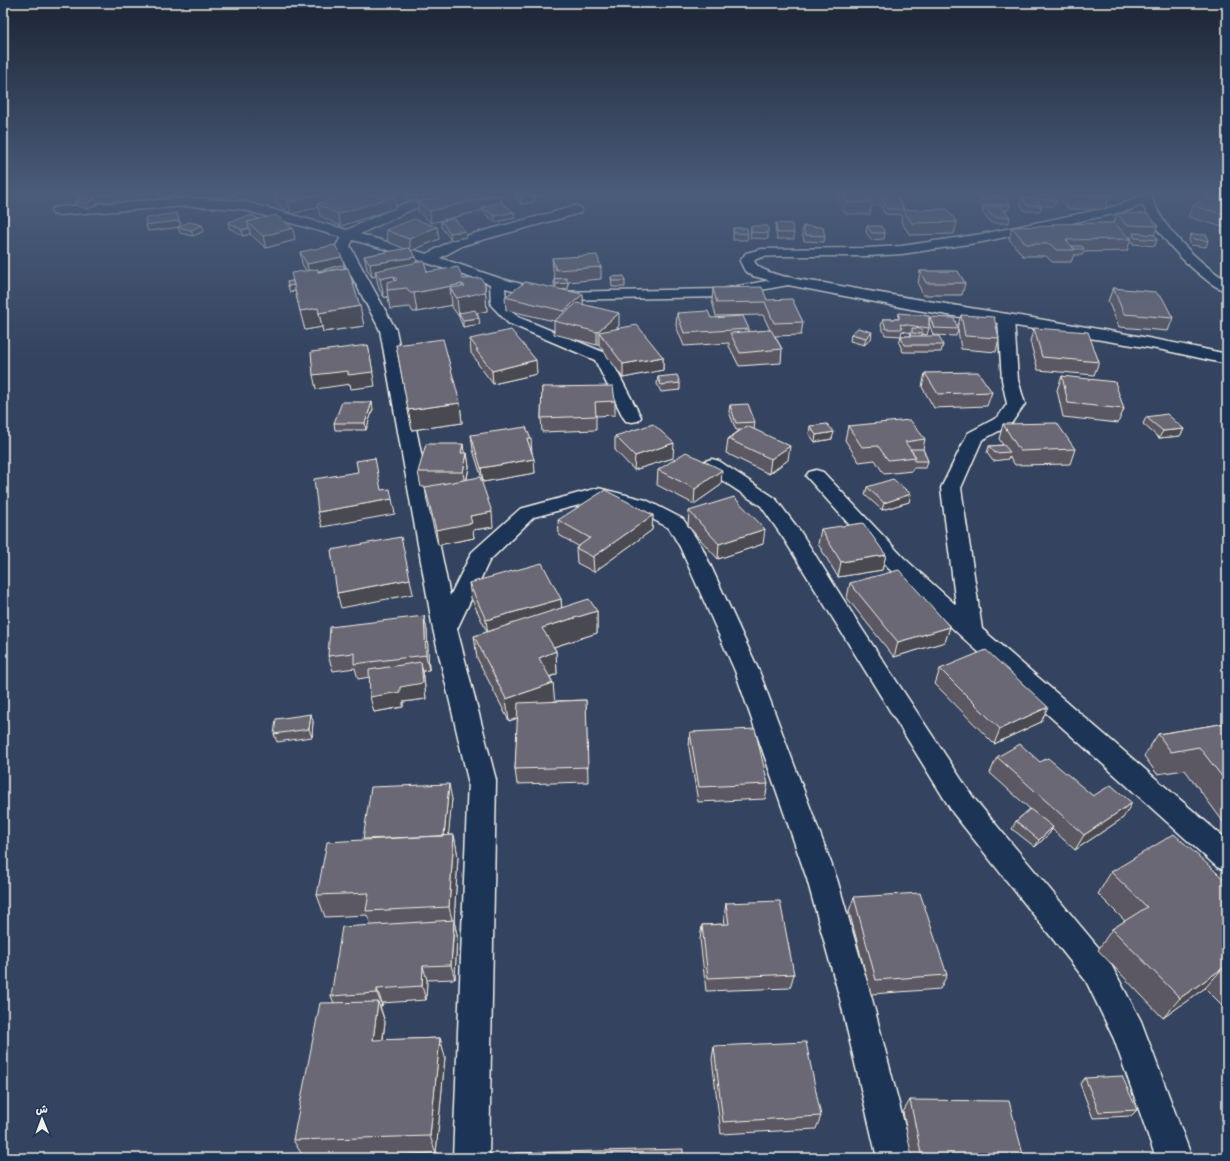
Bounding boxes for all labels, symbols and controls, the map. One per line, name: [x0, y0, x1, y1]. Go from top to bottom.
north arrow: [22, 1099, 62, 1139]
text: ش: [36, 1100, 48, 1119]

